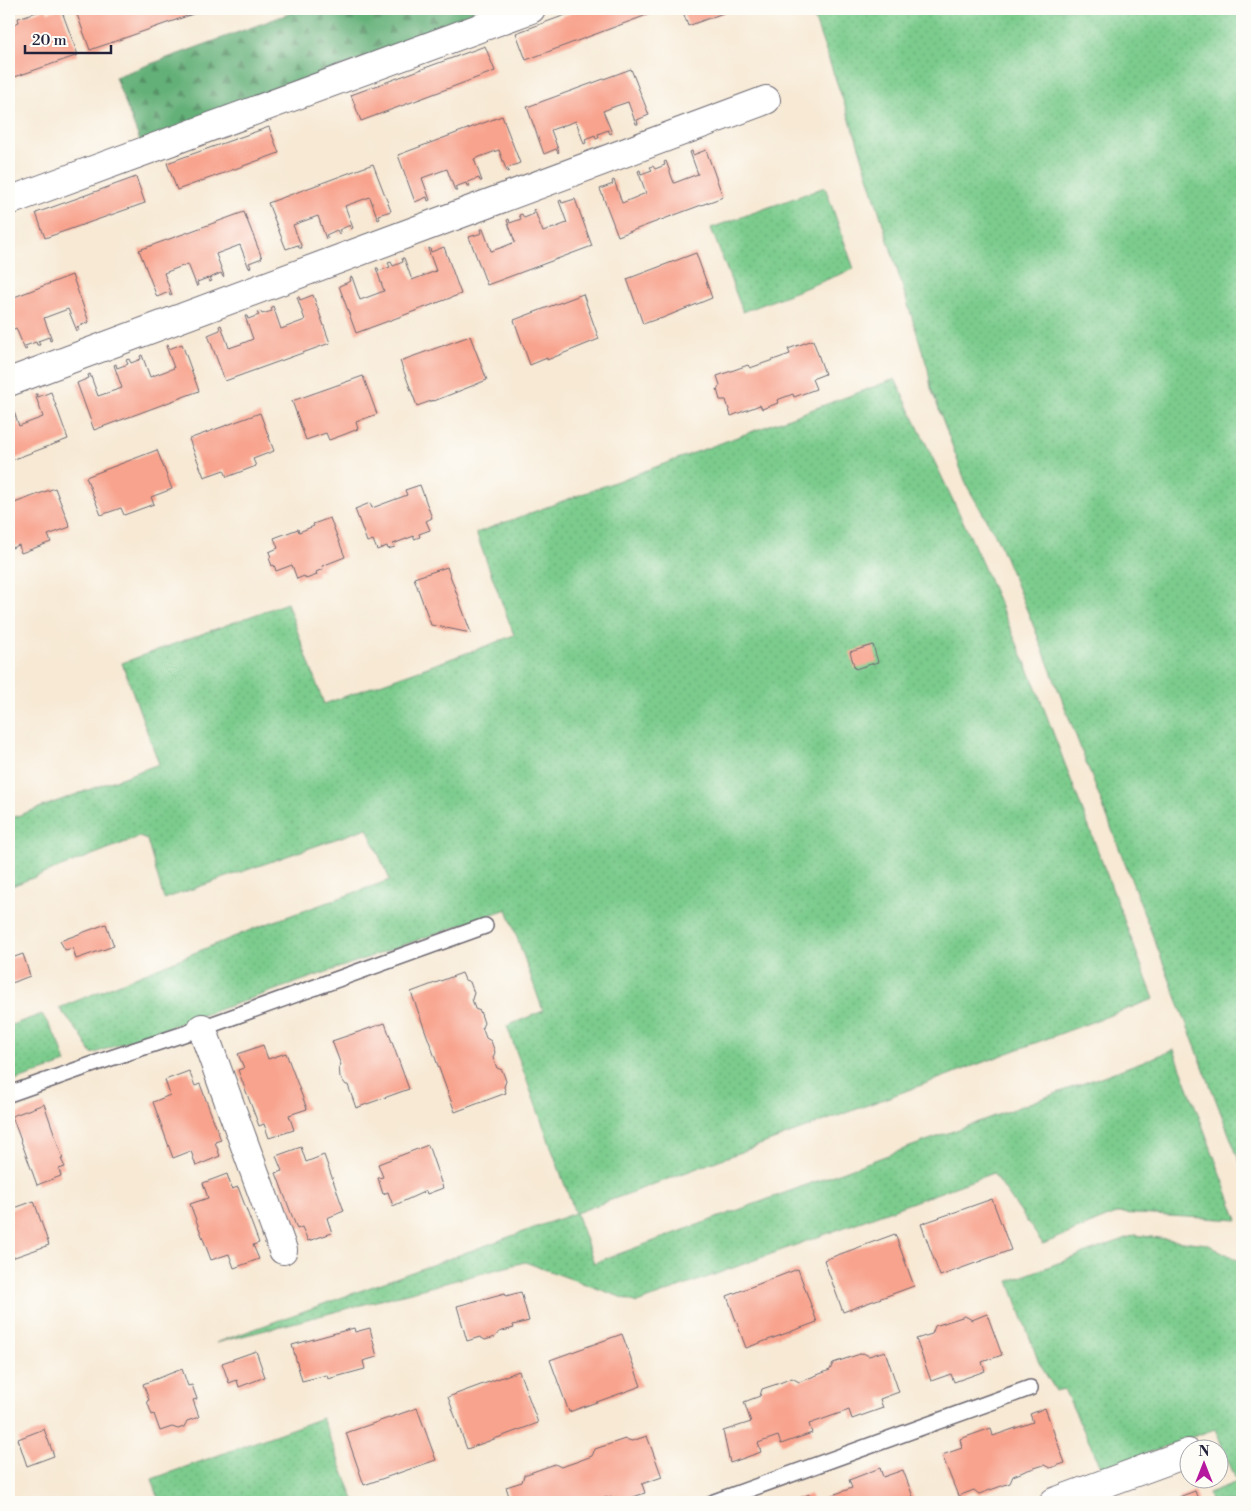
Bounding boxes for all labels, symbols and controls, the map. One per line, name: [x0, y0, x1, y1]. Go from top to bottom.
scale bar: [25, 22, 111, 54]
text: 20 m: [32, 31, 67, 50]
north arrow: [1178, 1438, 1228, 1488]
text: N: [1198, 1443, 1210, 1461]

